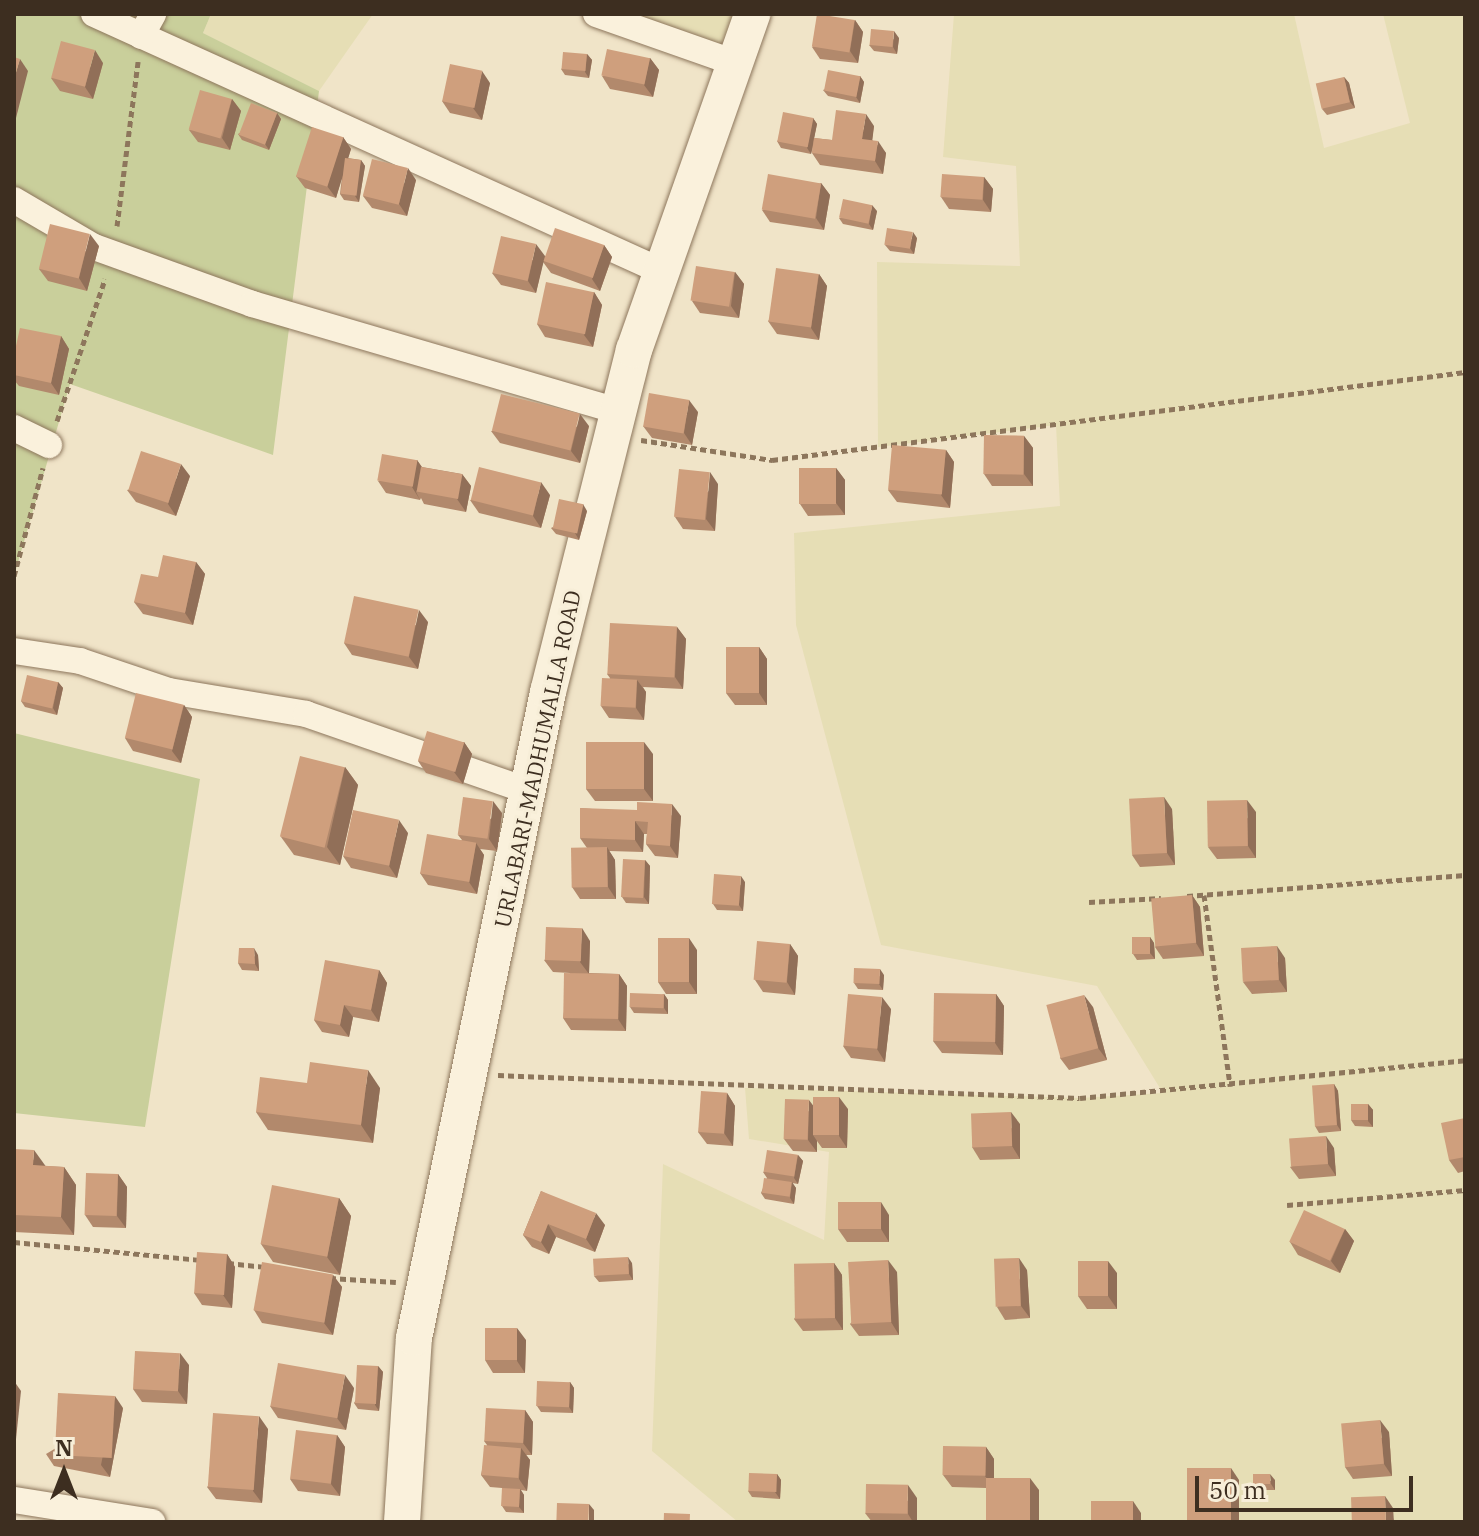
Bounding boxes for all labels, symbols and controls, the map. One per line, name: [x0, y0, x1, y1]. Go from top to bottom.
street label: URLABARI-MADHUMALLA ROAD: [488, 588, 586, 930]
north arrow: [24, 1432, 104, 1512]
text: N: [55, 1433, 73, 1462]
scale bar: [1199, 1460, 1417, 1510]
text: 50 m: [1209, 1474, 1266, 1506]

